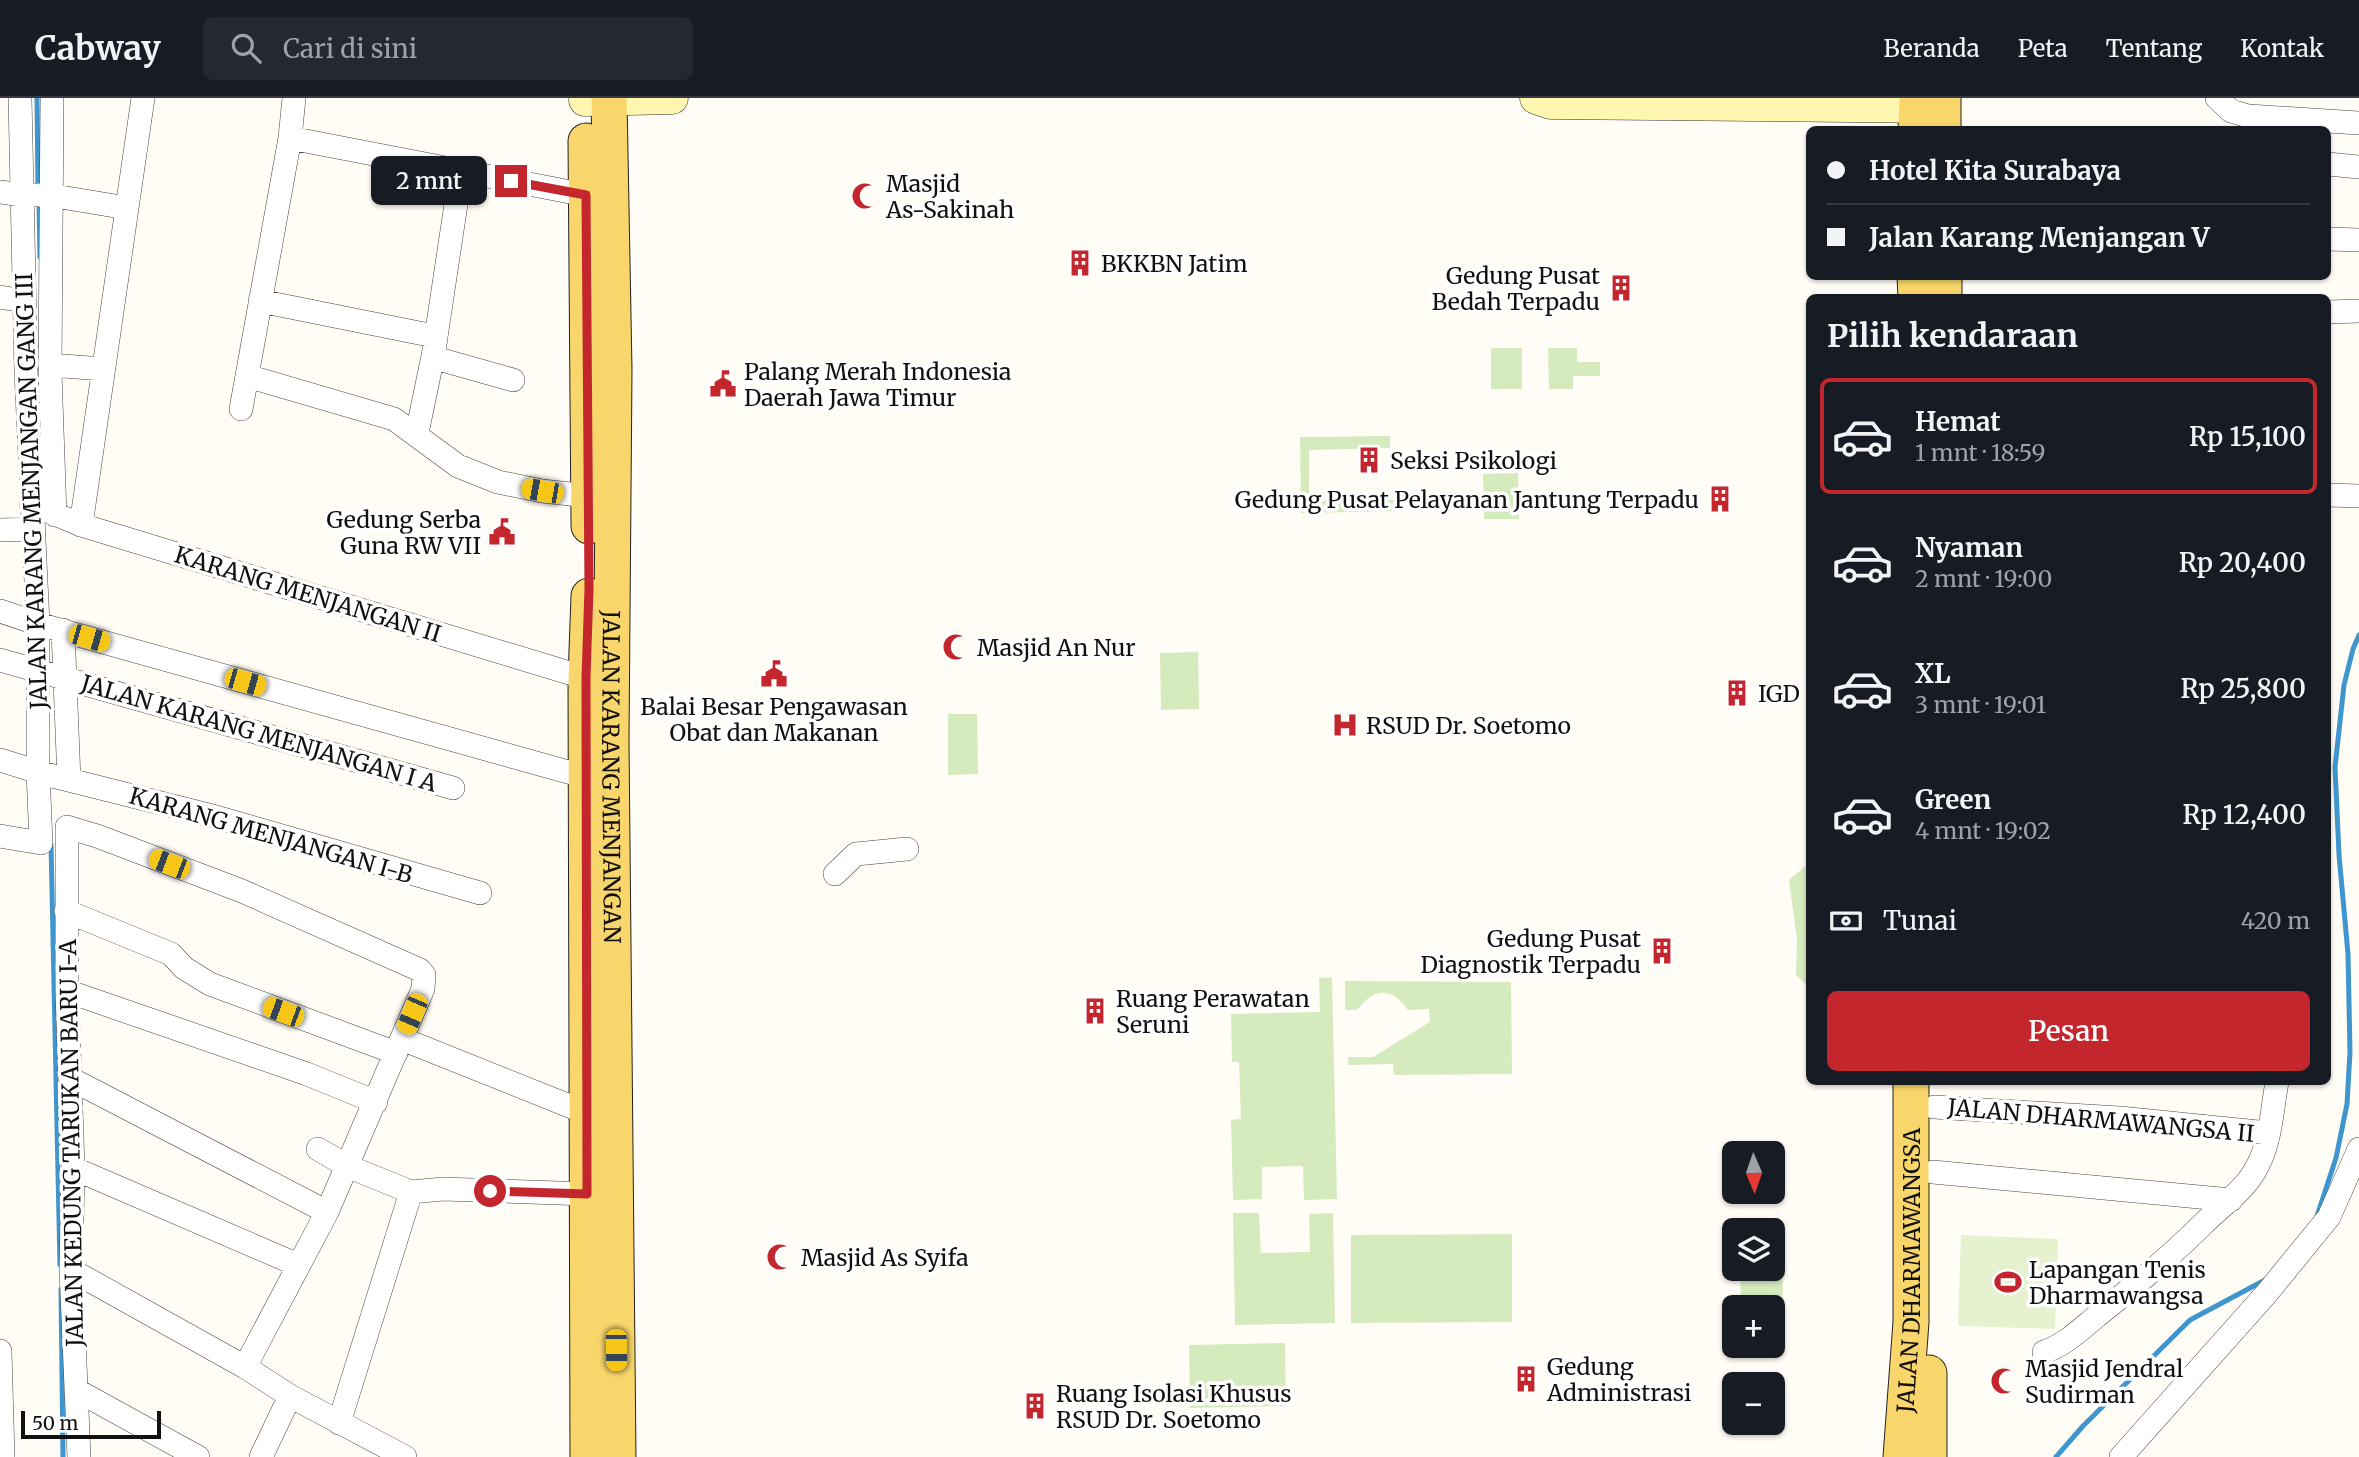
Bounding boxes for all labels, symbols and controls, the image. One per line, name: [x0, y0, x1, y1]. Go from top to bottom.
search box: [203, 17, 693, 80]
text: Cabway: [35, 28, 161, 69]
icon: search: [227, 29, 265, 67]
text: Cari di sini: [283, 32, 417, 65]
text: Beranda: [1884, 33, 1980, 64]
text: Peta: [2018, 33, 2068, 64]
text: Tentang: [2106, 33, 2202, 64]
text: Kontak: [2240, 33, 2324, 64]
text: Hotel Kita Surabaya: [1869, 154, 2121, 187]
callout: 2 mnt: [371, 156, 486, 206]
route end: [495, 165, 527, 197]
text: 2 mnt: [396, 166, 462, 195]
place label: Masjid As-Sakinah: [885, 169, 1014, 224]
mosque icon: Masjid As-Sakinah: [850, 181, 880, 211]
text: Jalan Karang Menjangan V: [1869, 221, 2210, 254]
building icon: BKKBN Jatim: [1065, 248, 1095, 278]
place label: BKKBN Jatim: [1101, 249, 1248, 278]
place label: Gedung Pusat Bedah Terpadu: [1432, 261, 1600, 316]
street label: JALAN KARANG MENJANGAN GANG III: [9, 272, 53, 711]
building icon: Gedung Pusat Bedah Terpadu: [1606, 273, 1636, 303]
text: Pilih kendaraan: [1827, 316, 2078, 356]
place label: Palang Merah Indonesia Daerah Jawa Timur: [744, 357, 1011, 412]
public building icon: Palang Merah Indonesia Daerah Jawa Timur: [708, 369, 738, 399]
icon: car: [1831, 405, 1894, 468]
text: Hemat: [1915, 405, 2001, 438]
text: Rp 15,100: [2189, 420, 2306, 453]
text: 1 mnt · 18:59: [1915, 438, 2045, 467]
building icon: Seksi Psikologi: [1354, 445, 1384, 475]
place label: Seksi Psikologi: [1390, 446, 1557, 475]
car: [520, 477, 565, 505]
building icon: Gedung Pusat Pelayanan Jantung Terpadu: [1705, 484, 1735, 514]
place label: Gedung Pusat Pelayanan Jantung Terpadu: [1235, 485, 1699, 514]
place label: Gedung Serba Guna RW VII: [327, 505, 481, 560]
public building icon: Gedung Serba Guna RW VII: [487, 517, 517, 547]
icon: car: [1831, 531, 1894, 594]
text: Nyaman: [1915, 531, 2023, 564]
street label: KARANG MENJANGAN II: [171, 540, 445, 648]
text: Rp 20,400: [2179, 546, 2306, 579]
text: 2 mnt · 19:00: [1915, 564, 2052, 593]
street label: JALAN KARANG MENJANGAN: [596, 609, 627, 944]
car: [66, 622, 113, 654]
mosque icon: Masjid An Nur: [941, 632, 971, 662]
place label: Masjid An Nur: [977, 633, 1136, 662]
icon: car: [1831, 657, 1894, 720]
text: XL: [1915, 657, 1951, 690]
public building icon: Balai Besar Pengawasan Obat dan Makanan: [759, 659, 789, 689]
car: [222, 666, 269, 698]
street label: JALAN KARANG MENJANGAN I A: [77, 668, 441, 798]
text: Rp 25,800: [2180, 672, 2306, 705]
building icon: IGD: [1722, 678, 1752, 708]
place label: IGD: [1758, 679, 1800, 708]
text: 3 mnt · 19:01: [1915, 690, 2046, 719]
place label: Balai Besar Pengawasan Obat dan Makanan: [640, 692, 908, 747]
hospital icon: RSUD Dr. Soetomo: [1330, 710, 1360, 740]
place label: RSUD Dr. Soetomo: [1366, 711, 1571, 740]
street label: KARANG MENJANGAN I-B: [126, 781, 416, 889]
icon: car: [1831, 783, 1894, 846]
text: Green: [1915, 783, 1991, 816]
text: Rp 12,400: [2182, 798, 2306, 831]
text: 4 mnt · 19:02: [1915, 816, 2051, 845]
car: [146, 847, 193, 881]
icon: cash: [1827, 902, 1865, 940]
text: Tunai: [1883, 904, 1957, 937]
text: 420 m: [2241, 906, 2310, 935]
place label: Gedung Pusat Diagnostik Terpadu: [1420, 924, 1641, 979]
building icon: Gedung Pusat Diagnostik Terpadu: [1647, 936, 1677, 966]
street label: JALAN KEDUNG TARUKAN BARU I-A: [53, 938, 89, 1348]
place label: Ruang Perawatan Seruni: [1116, 984, 1310, 1039]
car: [395, 991, 430, 1037]
button: Pesan: [1827, 991, 2310, 1071]
car: [260, 995, 307, 1029]
building icon: Ruang Perawatan Seruni: [1080, 996, 1110, 1026]
street label: JALAN DHARMAWANGSA II: [1945, 1092, 2256, 1148]
street label: JALAN DHARMAWANGSA: [1890, 1127, 1926, 1415]
north arrow: [1722, 1141, 1785, 1204]
map controls: [1722, 1141, 1785, 1435]
route start: [474, 1175, 506, 1207]
button: layers: [1722, 1218, 1785, 1281]
mosque icon: Masjid As Syifa: [765, 1242, 795, 1272]
place label: Masjid As Syifa: [801, 1243, 969, 1272]
place label: Lapangan Tenis Dharmawangsa: [2029, 1255, 2206, 1310]
sports icon: Lapangan Tenis Dharmawangsa: [1993, 1267, 2023, 1297]
button: +: [1722, 1295, 1785, 1358]
car: [606, 1329, 627, 1371]
place label: Gedung Administrasi: [1546, 1352, 1691, 1407]
place label: Masjid Jendral Sudirman: [2025, 1354, 2183, 1409]
building icon: Gedung Administrasi: [1511, 1364, 1541, 1394]
mosque icon: Masjid Jendral Sudirman: [1989, 1366, 2019, 1396]
button: −: [1722, 1372, 1785, 1435]
place label: Ruang Isolasi Khusus RSUD Dr. Soetomo: [1056, 1379, 1292, 1434]
building icon: Ruang Isolasi Khusus RSUD Dr. Soetomo: [1020, 1391, 1050, 1421]
scale bar: [21, 1408, 161, 1440]
text: 50 m: [32, 1411, 78, 1435]

